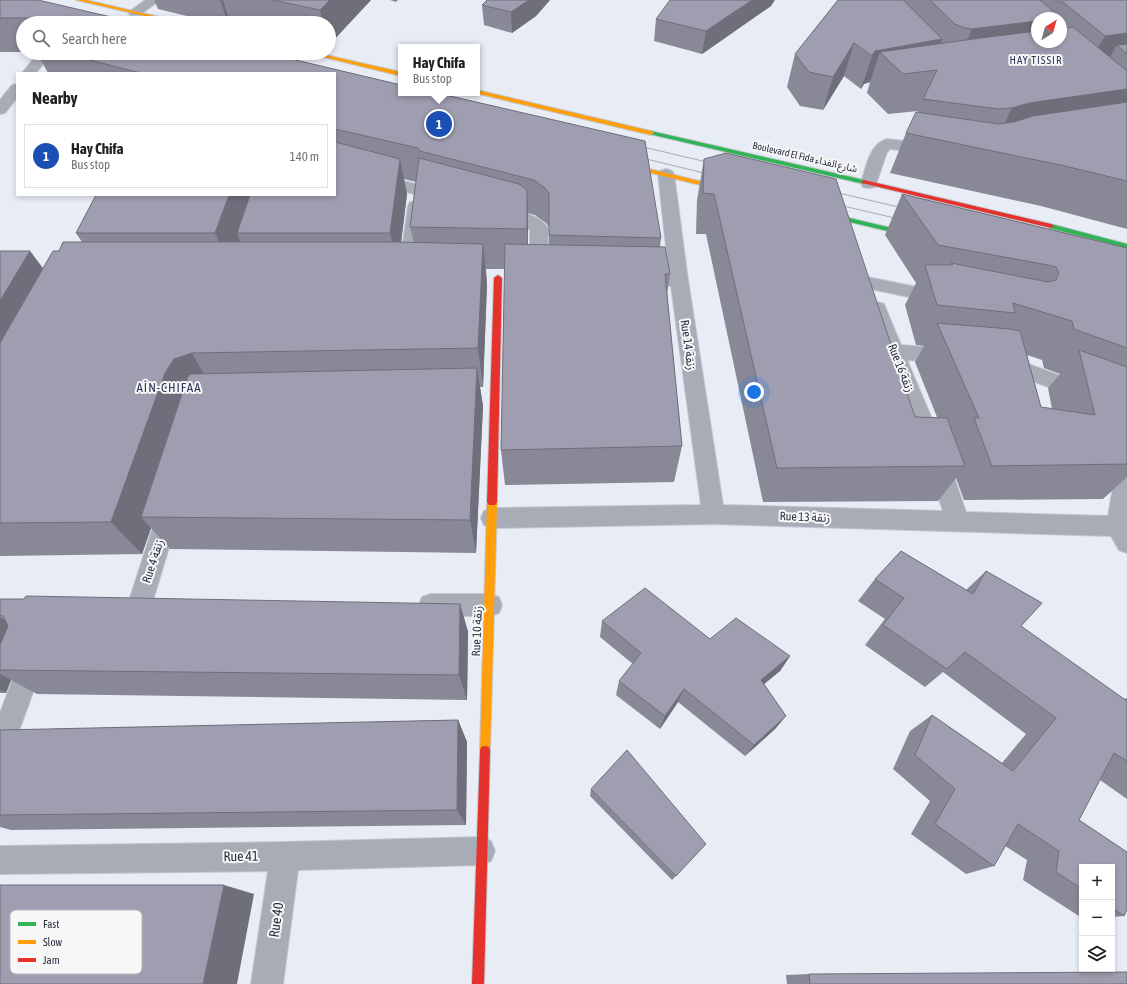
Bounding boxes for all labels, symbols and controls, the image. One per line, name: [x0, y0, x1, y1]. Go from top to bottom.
north arrow: [1031, 12, 1067, 48]
search box: [16, 16, 336, 60]
icon: search: [30, 27, 52, 49]
text: Search here: [62, 30, 127, 47]
popup: [398, 44, 480, 96]
text: Hay Chifa: [413, 54, 465, 71]
district label: HAY TISSIR: [1010, 54, 1062, 66]
text: Bus stop: [413, 71, 452, 86]
text: Nearby: [32, 88, 78, 108]
pin: 1: [426, 109, 452, 139]
text: Hay Chifa: [71, 140, 124, 157]
street label: Boulevard El Fida شارع الفداء: [751, 140, 859, 176]
text: 1: [43, 149, 49, 164]
text: 140 m: [290, 149, 319, 164]
text: Bus stop: [71, 157, 110, 172]
street label: Rue 14 زنقة: [678, 319, 698, 371]
street label: Rue 16 زنقة: [885, 342, 917, 394]
district label: AÎN-CHIFAA: [136, 380, 202, 395]
your location: [744, 382, 764, 402]
street label: Rue 13 زنقة: [779, 509, 831, 525]
street label: Rue 4 زنقة: [139, 537, 167, 585]
street label: Rue 10 زنقة: [469, 605, 485, 657]
street label: Rue 41: [223, 848, 259, 864]
map controls: [1079, 864, 1115, 972]
button: +: [1079, 864, 1115, 900]
button: −: [1079, 900, 1115, 936]
street label: Rue 40: [266, 901, 286, 939]
legend: [10, 910, 142, 974]
text: Fast: [43, 918, 59, 930]
text: Slow: [43, 936, 62, 948]
button: layers: [1079, 936, 1115, 972]
text: Jam: [43, 954, 60, 966]

